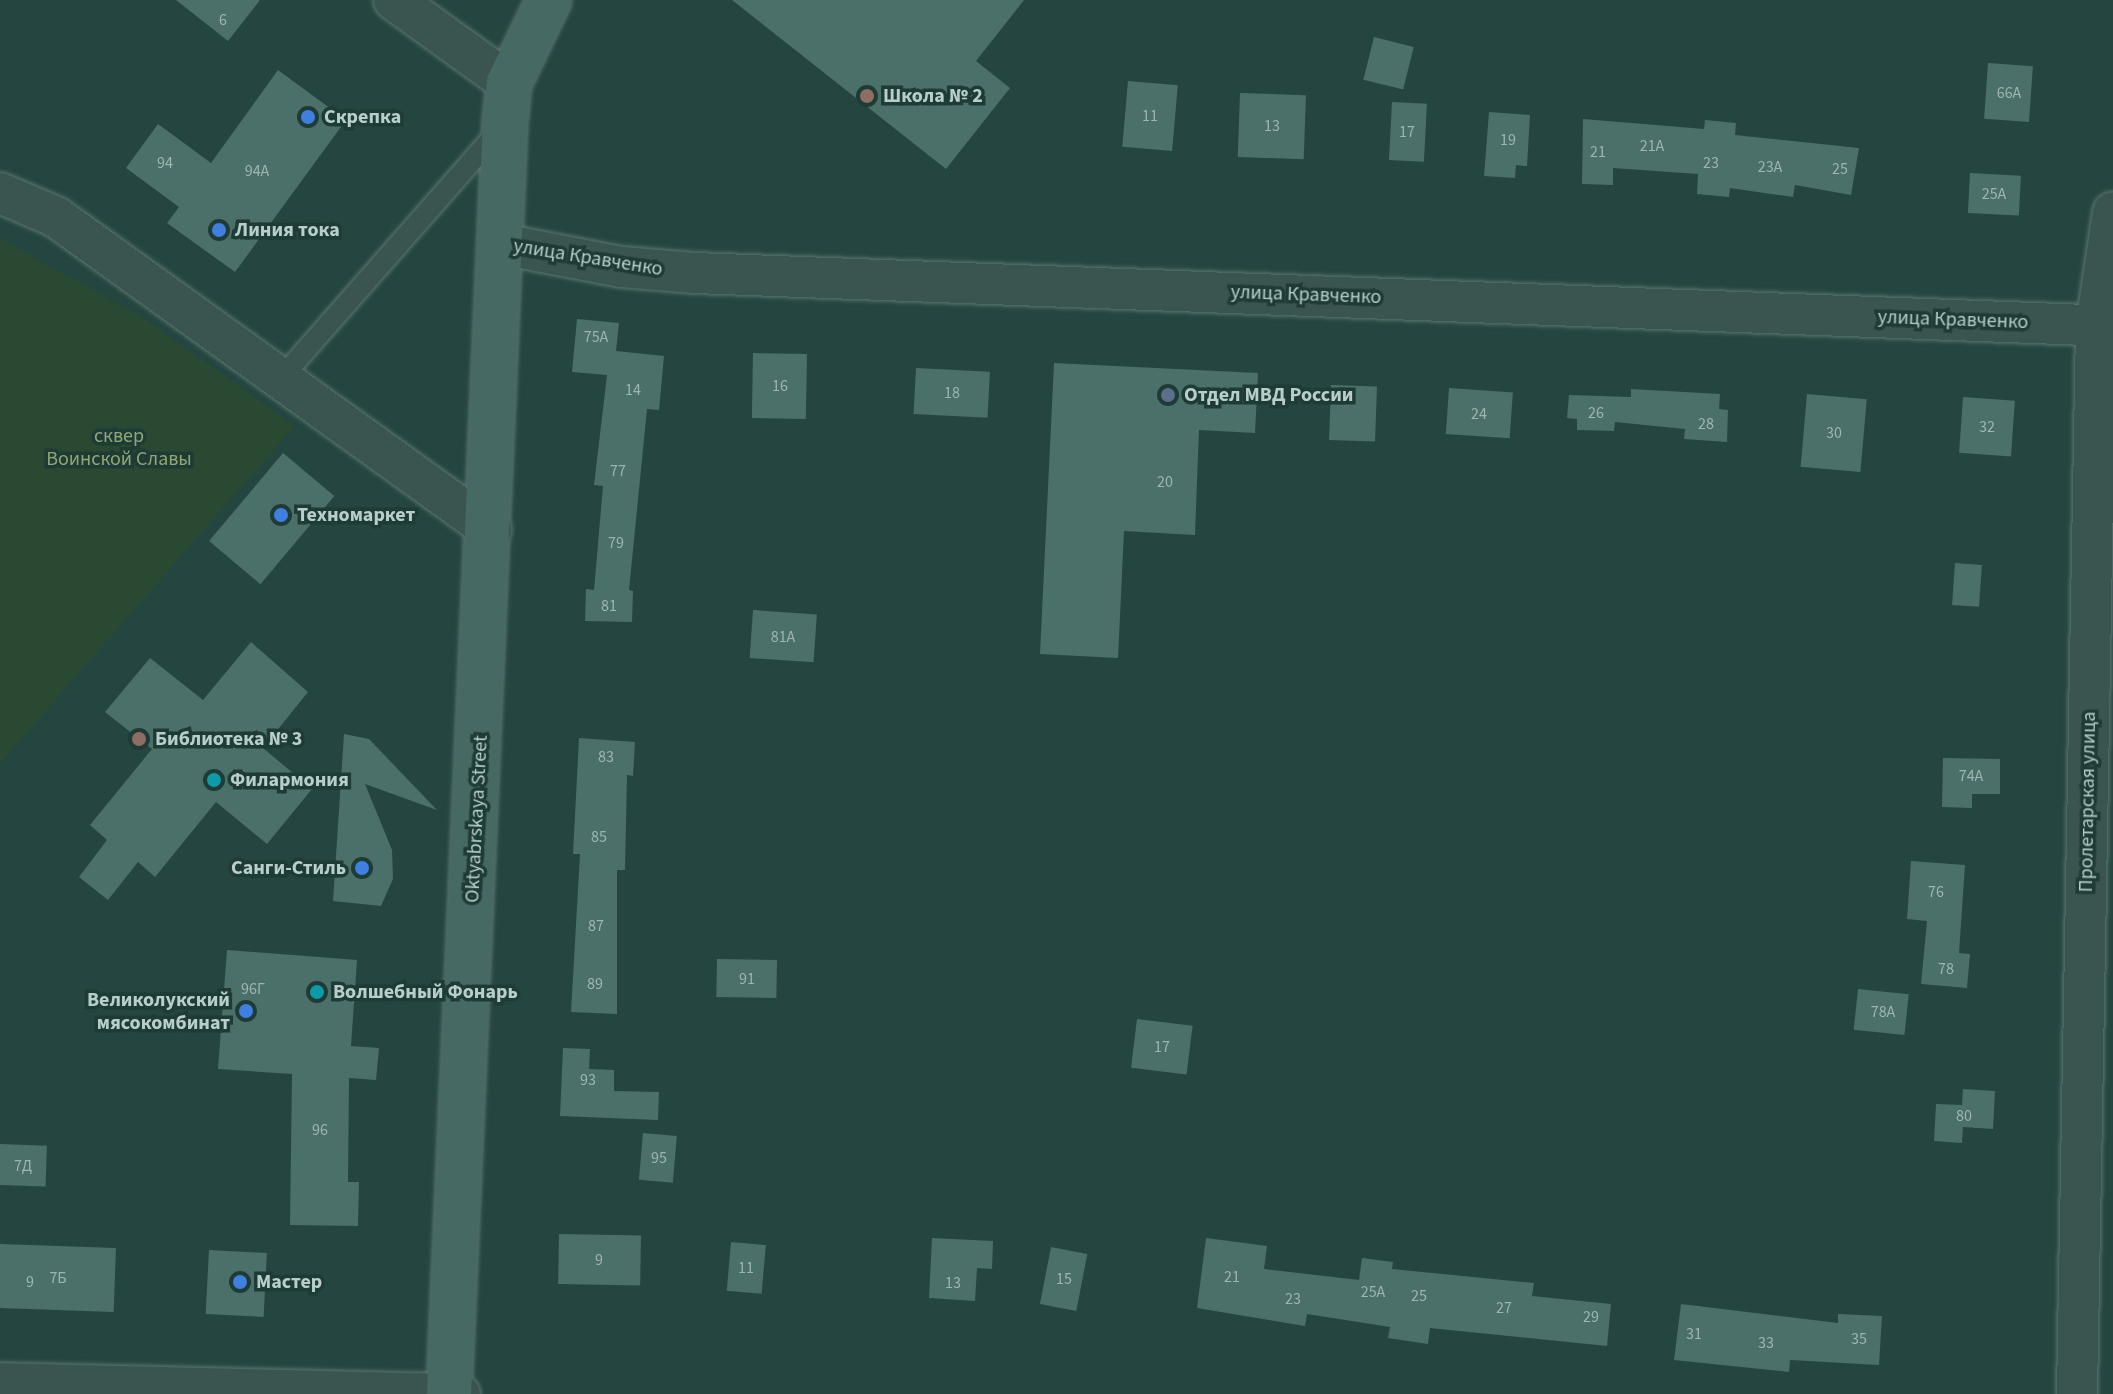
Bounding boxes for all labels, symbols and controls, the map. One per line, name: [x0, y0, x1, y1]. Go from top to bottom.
house number: 6: [219, 10, 227, 30]
house number: 66А: [1997, 83, 2021, 103]
place label: Школа № 2: [883, 84, 983, 108]
marker: Школа № 2: [858, 87, 876, 105]
place label: Скрепка: [324, 105, 401, 129]
house number: 11: [1142, 106, 1158, 126]
marker: Скрепка: [299, 108, 317, 126]
house number: 13: [1264, 116, 1280, 136]
house number: 17: [1399, 122, 1415, 142]
house number: 19: [1500, 130, 1516, 150]
house number: 21А: [1640, 136, 1664, 156]
house number: 21: [1590, 142, 1606, 162]
house number: 94: [157, 153, 173, 173]
house number: 23: [1703, 153, 1719, 173]
house number: 23А: [1758, 157, 1782, 177]
house number: 25: [1832, 159, 1848, 179]
house number: 94А: [245, 161, 269, 181]
house number: 25А: [1982, 184, 2006, 204]
place label: Линия тока: [235, 218, 340, 242]
marker: Линия тока: [210, 221, 228, 239]
street label: улица Кравченко: [512, 234, 664, 282]
street label: улица Кравченко: [1230, 280, 1382, 310]
street label: улица Кравченко: [1877, 305, 2029, 335]
house number: 75А: [584, 327, 608, 347]
house number: 16: [772, 376, 788, 396]
house number: 14: [625, 380, 641, 400]
house number: 18: [944, 383, 960, 403]
place label: Отдел МВД России: [1184, 383, 1353, 407]
marker: Отдел МВД России: [1159, 386, 1177, 404]
house number: 26: [1588, 403, 1604, 423]
house number: 24: [1471, 404, 1487, 424]
house number: 28: [1698, 414, 1714, 434]
house number: 32: [1979, 417, 1995, 437]
house number: 30: [1826, 423, 1842, 443]
park label: сквер Воинской Славы: [46, 424, 192, 471]
house number: 77: [610, 461, 626, 481]
house number: 20: [1157, 472, 1173, 492]
place label: Техномаркет: [297, 503, 415, 527]
marker: Техномаркет: [272, 506, 290, 524]
house number: 79: [608, 533, 624, 553]
house number: 81: [601, 596, 617, 616]
house number: 81А: [771, 627, 795, 647]
street label: Пролетарская улица: [2074, 711, 2102, 893]
place label: Библиотека № 3: [155, 727, 302, 751]
marker: Библиотека № 3: [130, 730, 148, 748]
street label: Oktyabrskaya Street: [461, 735, 493, 903]
house number: 83: [598, 747, 614, 767]
house number: 74А: [1959, 766, 1983, 786]
place label: Филармония: [230, 768, 349, 792]
marker: Филармония: [205, 771, 223, 789]
house number: 85: [591, 827, 607, 847]
place label: Санги-Стиль: [231, 856, 346, 880]
marker: Санги-Стиль: [353, 859, 371, 877]
house number: 76: [1928, 882, 1944, 902]
house number: 87: [588, 916, 604, 936]
house number: 78: [1938, 959, 1954, 979]
house number: 91: [739, 969, 755, 989]
house number: 89: [587, 974, 603, 994]
house number: 96Г: [241, 979, 265, 999]
place label: Волшебный Фонарь: [333, 980, 518, 1004]
marker: Волшебный Фонарь: [308, 983, 326, 1001]
place label: Великолукский мясокомбинат: [87, 988, 230, 1035]
marker: Великолукский мясокомбинат: [237, 1002, 255, 1020]
house number: 78А: [1871, 1002, 1895, 1022]
house number: 17: [1154, 1037, 1170, 1057]
house number: 93: [580, 1070, 596, 1090]
house number: 80: [1956, 1106, 1972, 1126]
house number: 96: [312, 1120, 328, 1140]
house number: 95: [651, 1148, 667, 1168]
house number: 7Д: [14, 1156, 32, 1176]
house number: 9: [595, 1250, 603, 1270]
house number: 11: [738, 1258, 754, 1278]
house number: 21: [1224, 1267, 1240, 1287]
house number: 7Б: [49, 1268, 67, 1288]
house number: 15: [1056, 1269, 1072, 1289]
place label: Мастер: [256, 1270, 322, 1294]
house number: 9: [26, 1272, 34, 1292]
marker: Мастер: [231, 1273, 249, 1291]
house number: 13: [945, 1273, 961, 1293]
house number: 25А: [1361, 1282, 1385, 1302]
house number: 25: [1411, 1286, 1427, 1306]
house number: 23: [1285, 1289, 1301, 1309]
house number: 27: [1496, 1298, 1512, 1318]
house number: 29: [1583, 1307, 1599, 1327]
house number: 31: [1686, 1324, 1702, 1344]
house number: 35: [1851, 1329, 1867, 1349]
house number: 33: [1758, 1333, 1774, 1353]

